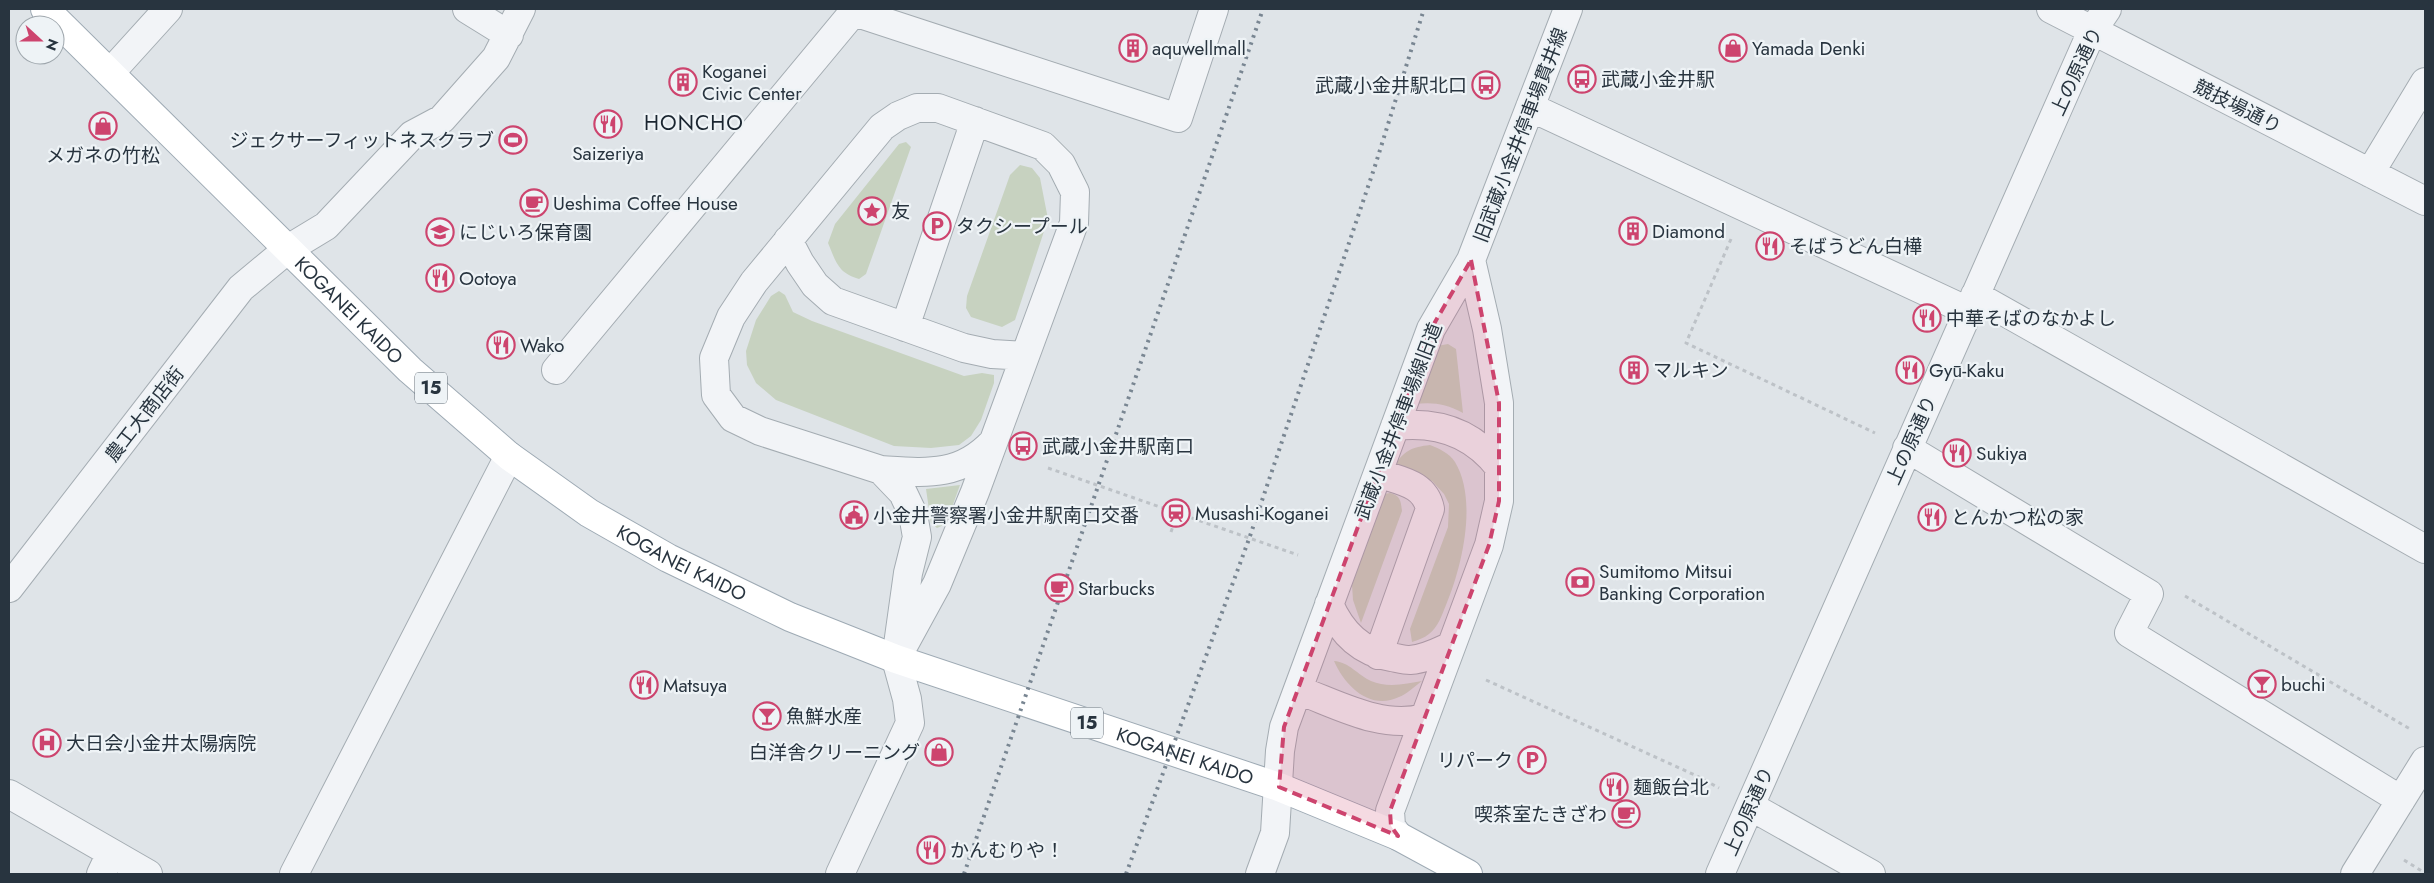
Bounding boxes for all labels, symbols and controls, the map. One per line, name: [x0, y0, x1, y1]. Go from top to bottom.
north arrow: [15, 15, 65, 65]
street label: 上の原通り: [2044, 22, 2109, 120]
street label: 旧武蔵小金井停車場貫井線: [1467, 24, 1574, 246]
building icon: aquwellmall: [1118, 33, 1148, 63]
shop icon: Yamada Denki: [1718, 33, 1748, 63]
place label: aquwellmall: [1152, 35, 1246, 62]
place label: Yamada Denki: [1752, 35, 1866, 62]
text: N: [41, 36, 63, 53]
place label: Koganei Civic Center: [702, 58, 802, 107]
bus stop icon: 武蔵小金井駅: [1567, 64, 1597, 94]
place label: 武蔵小金井駅: [1601, 66, 1715, 93]
building icon: Koganei Civic Center: [668, 67, 698, 97]
bus stop icon: 武蔵小金井駅北口: [1471, 70, 1501, 100]
place label: 武蔵小金井駅北口: [1315, 72, 1467, 99]
street label: 競技場通り: [2189, 73, 2286, 140]
district label: HONCHO: [644, 108, 744, 138]
restaurant icon: Saizeriya: [593, 109, 623, 139]
shop icon: メガネの竹松: [88, 111, 118, 141]
sports icon: ジェクサーフィットネスクラブ: [498, 125, 528, 155]
place label: ジェクサーフィットネスクラブ: [230, 127, 494, 154]
place label: Saizeriya: [572, 140, 644, 167]
place label: メガネの竹松: [46, 142, 160, 169]
cafe icon: Ueshima Coffee House: [519, 188, 549, 218]
place label: Ueshima Coffee House: [553, 190, 738, 217]
place icon: 友: [857, 196, 887, 226]
place label: 友: [891, 198, 910, 225]
parking icon: タクシープール: [922, 211, 952, 241]
place label: タクシープール: [956, 213, 1088, 240]
building icon: Diamond: [1618, 216, 1648, 246]
school or university icon: にじいろ保育園: [425, 217, 455, 247]
place label: Diamond: [1652, 218, 1725, 245]
place label: にじいろ保育園: [459, 219, 592, 246]
restaurant icon: そばうどん白樺: [1755, 231, 1785, 261]
place label: そばうどん白樺: [1789, 233, 1922, 260]
street label: KOGANEI KAIDO: [289, 250, 409, 370]
restaurant icon: Ootoya: [425, 263, 455, 293]
place label: Ootoya: [459, 265, 517, 292]
restaurant icon: 中華そばのなかよし: [1912, 303, 1942, 333]
place label: 中華そばのなかよし: [1946, 305, 2116, 332]
street label: 武蔵小金井停車場線旧道: [1348, 319, 1449, 524]
restaurant icon: Wako: [486, 330, 516, 360]
place label: Wako: [520, 332, 565, 359]
building icon: マルキン: [1619, 355, 1649, 385]
restaurant icon: Gyū-Kaku: [1895, 355, 1925, 385]
place label: マルキン: [1653, 357, 1728, 384]
place label: Gyū-Kaku: [1929, 357, 2004, 384]
street label: 農工大商店街: [99, 361, 190, 468]
road number: 15: [415, 372, 447, 403]
street label: 上の原通り: [1880, 391, 1943, 489]
bus stop icon: 武蔵小金井駅南口: [1008, 431, 1038, 461]
place label: 武蔵小金井駅南口: [1042, 433, 1194, 460]
restaurant icon: Sukiya: [1942, 438, 1972, 468]
place label: Sukiya: [1976, 440, 2027, 467]
station icon: Musashi-Koganei: [1161, 498, 1191, 528]
public building icon: 小金井警察署小金井駅南口交番: [839, 500, 869, 530]
place label: Musashi-Koganei: [1195, 500, 1329, 527]
place label: 小金井警察署小金井駅南口交番: [873, 502, 1139, 529]
restaurant icon: とんかつ松の家: [1917, 502, 1947, 532]
place label: とんかつ松の家: [1951, 504, 2084, 531]
street label: KOGANEI KAIDO: [611, 518, 751, 608]
place label: Sumitomo Mitsui Banking Corporation: [1599, 558, 1765, 607]
bank icon: Sumitomo Mitsui Banking Corporation: [1565, 567, 1595, 597]
cafe icon: Starbucks: [1044, 573, 1074, 603]
place label: Starbucks: [1078, 575, 1155, 602]
bar icon: buchi: [2247, 669, 2277, 699]
restaurant icon: Matsuya: [629, 670, 659, 700]
place label: buchi: [2281, 671, 2326, 698]
place label: Matsuya: [663, 672, 727, 699]
bar icon: 魚鮮水産: [752, 701, 782, 731]
place label: 魚鮮水産: [786, 703, 862, 730]
road number: 15: [1071, 708, 1103, 738]
street label: KOGANEI KAIDO: [1113, 721, 1257, 792]
hospital icon: 大日会小金井太陽病院: [32, 728, 62, 758]
place label: 大日会小金井太陽病院: [66, 730, 256, 757]
shop icon: 白洋舎クリーニング: [924, 737, 954, 767]
place label: 白洋舎クリーニング: [749, 739, 920, 766]
parking icon: リパーク: [1517, 745, 1547, 775]
place label: リパーク: [1437, 747, 1513, 774]
street label: 上の原通り: [1717, 762, 1780, 860]
restaurant icon: 麺飯台北: [1599, 772, 1629, 802]
place label: 麺飯台北: [1633, 774, 1709, 801]
cafe icon: 喫茶室たきざわ: [1611, 799, 1641, 829]
place label: 喫茶室たきざわ: [1474, 801, 1607, 828]
restaurant icon: かんむりや！: [916, 835, 946, 865]
place label: かんむりや！: [950, 837, 1064, 864]

